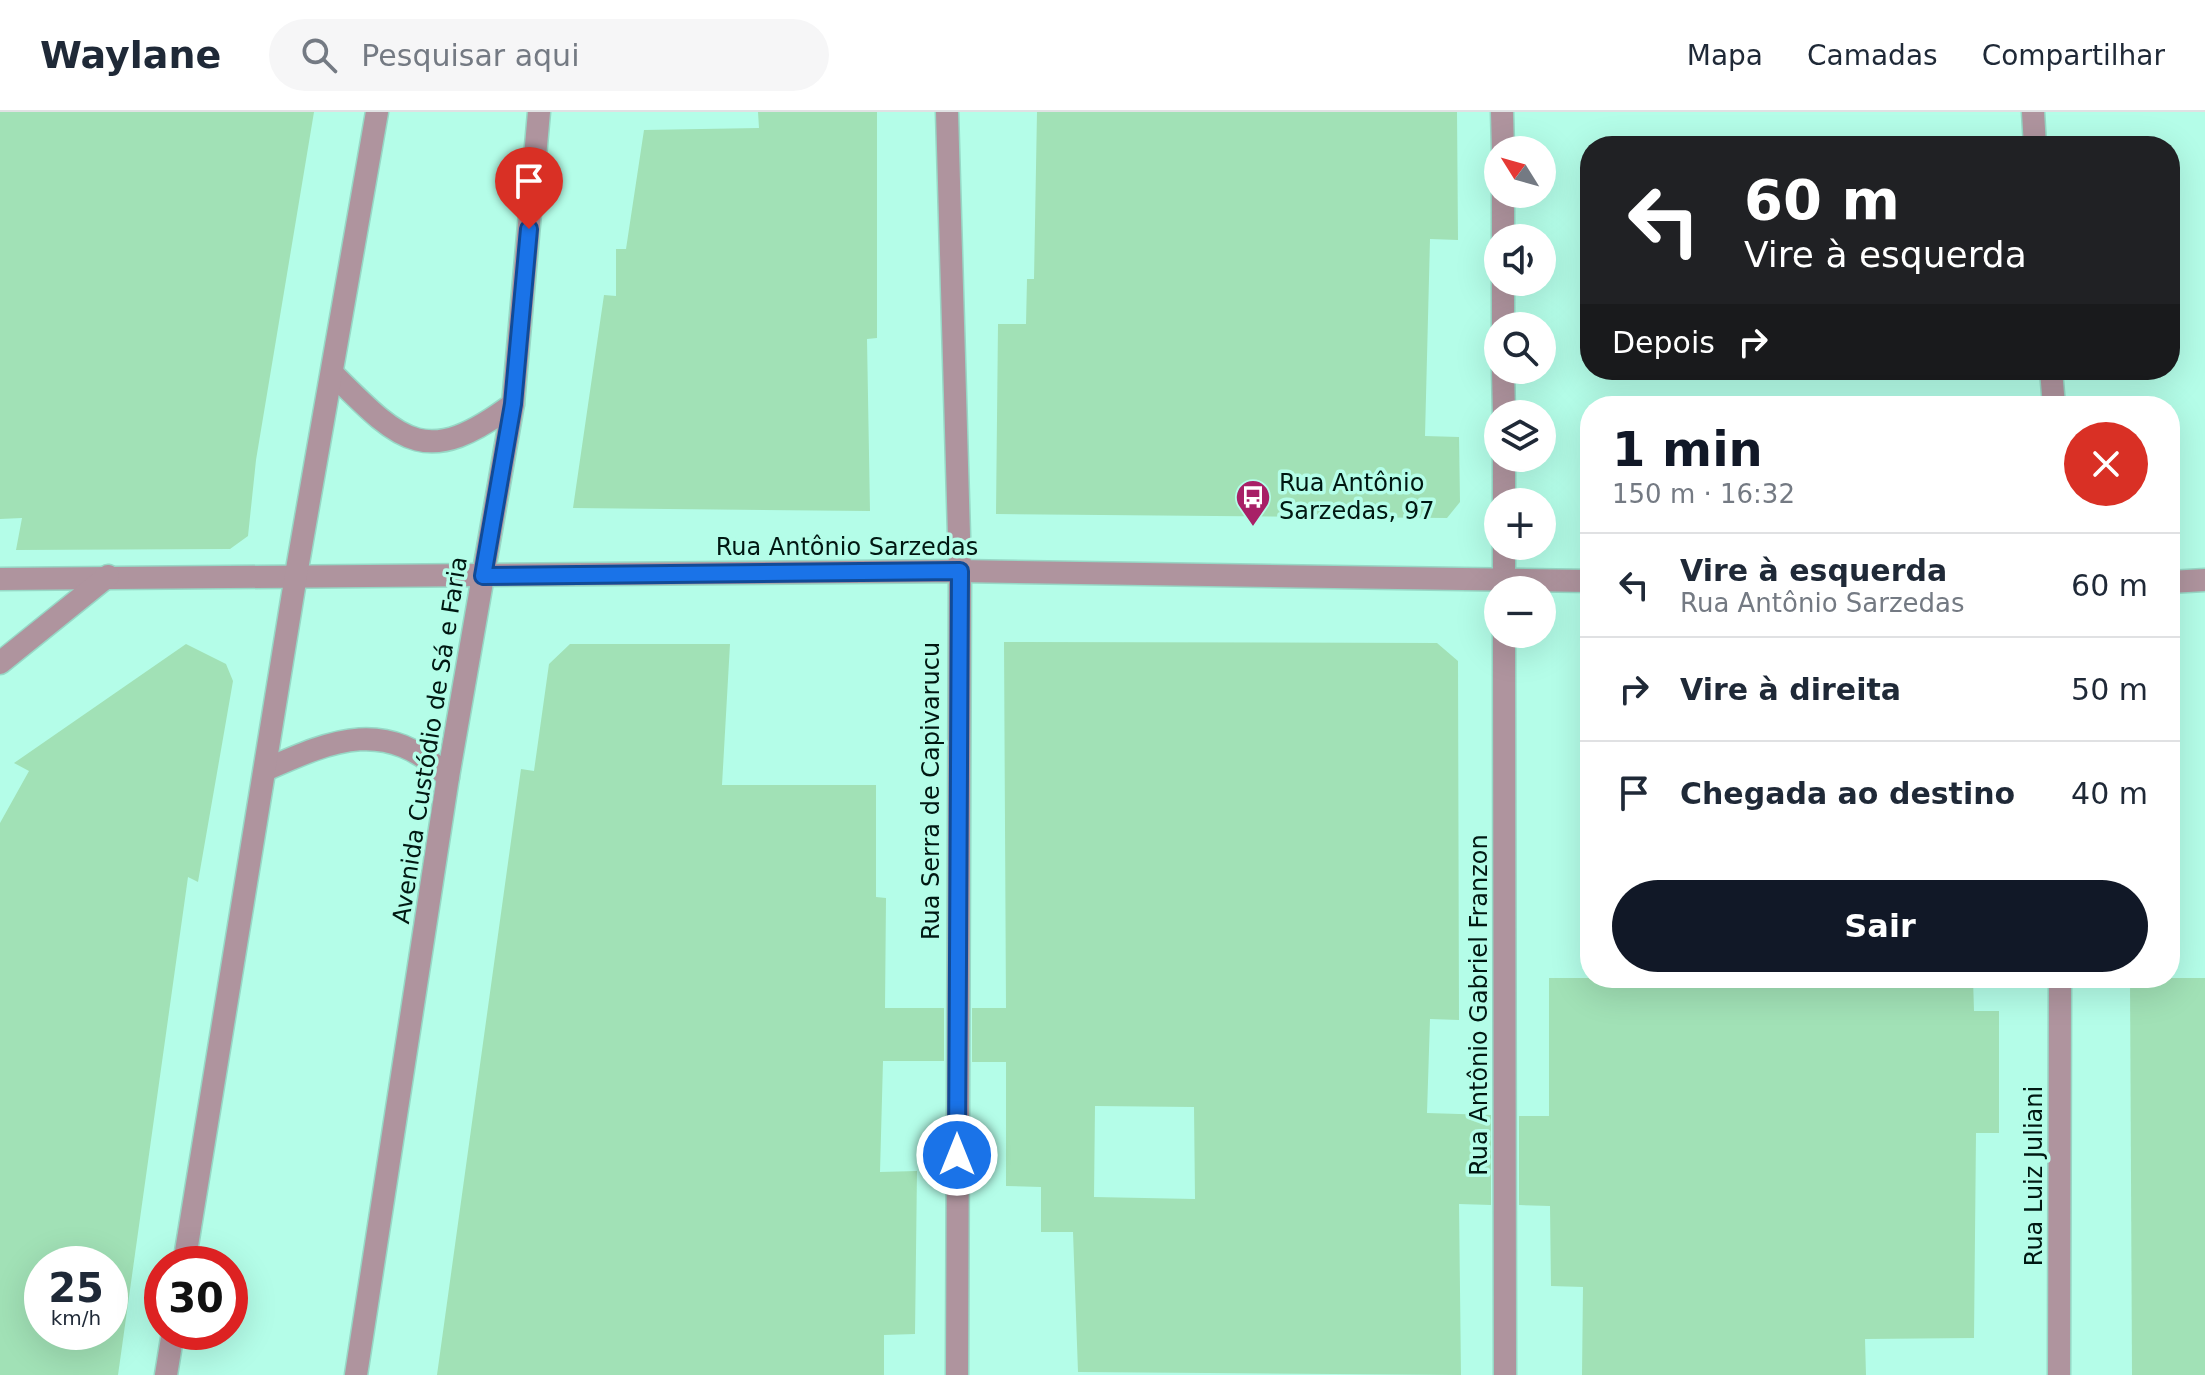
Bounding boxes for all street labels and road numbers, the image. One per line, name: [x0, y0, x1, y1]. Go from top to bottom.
street label: Rua Antônio Sarzedas: [716, 533, 978, 561]
street label: Avenida Custódio de Sá e Faria: [387, 554, 473, 926]
street label: Rua Serra de Capivarucu: [917, 642, 945, 940]
street label: Rua Antônio Gabriel Franzon: [1465, 834, 1493, 1176]
street label: Rua Luiz Juliani: [2020, 1086, 2048, 1266]

